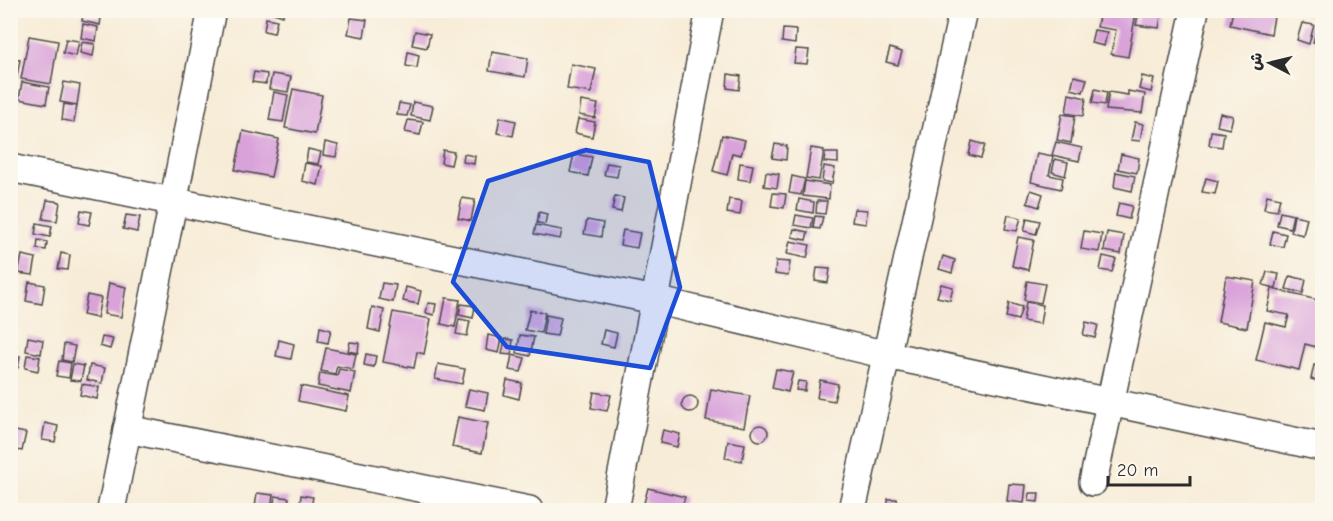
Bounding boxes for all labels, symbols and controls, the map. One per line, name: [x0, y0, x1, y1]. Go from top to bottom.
north arrow: [1240, 33, 1300, 93]
text: ش: [1246, 51, 1266, 71]
scale bar: [1108, 449, 1190, 487]
text: 20 m: [1117, 460, 1158, 481]

